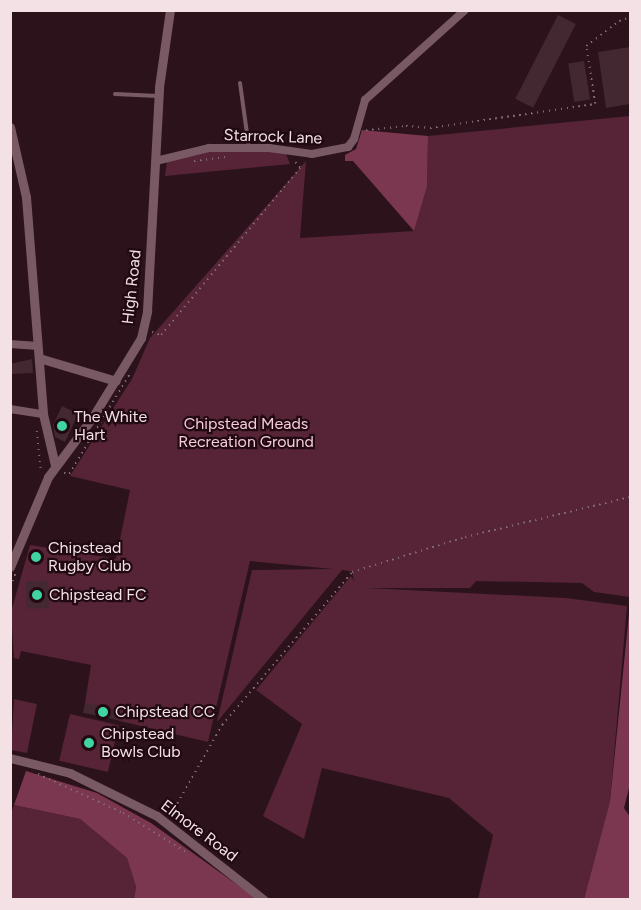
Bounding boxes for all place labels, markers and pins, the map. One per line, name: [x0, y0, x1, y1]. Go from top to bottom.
place label: The White Hart: [74, 407, 147, 445]
marker: The White Hart: [55, 419, 69, 433]
place label: Chipstead Rugby Club: [48, 538, 131, 576]
marker: Chipstead Rugby Club: [29, 550, 43, 564]
place label: Chipstead FC: [49, 585, 147, 605]
marker: Chipstead FC: [30, 588, 44, 602]
place label: Chipstead CC: [115, 702, 215, 722]
marker: Chipstead CC: [96, 705, 110, 719]
place label: Chipstead Bowls Club: [101, 724, 181, 762]
marker: Chipstead Bowls Club: [82, 736, 96, 750]

